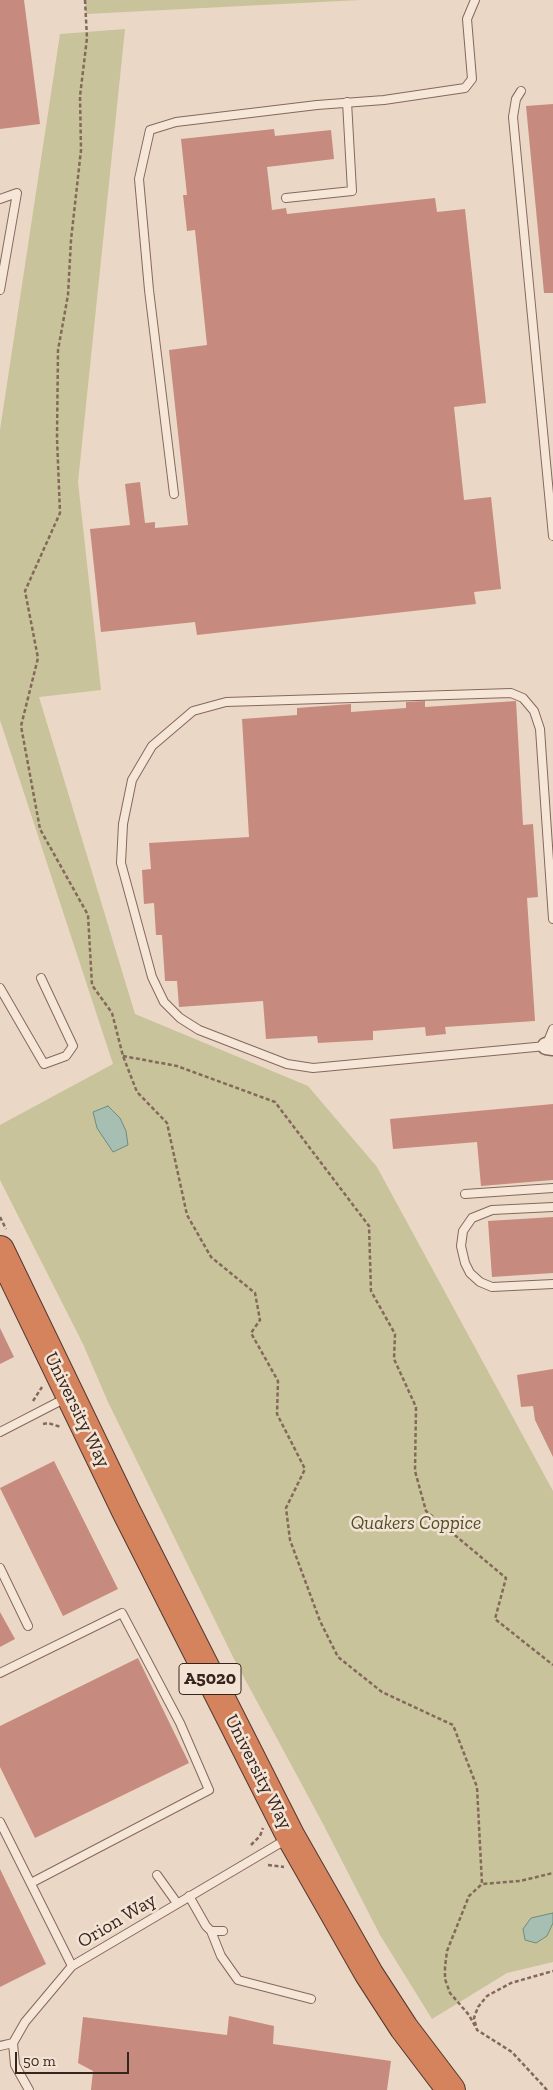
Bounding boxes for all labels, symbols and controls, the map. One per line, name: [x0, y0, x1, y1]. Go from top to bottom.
street label: University Way: [39, 1349, 115, 1471]
park label: Quakers Coppice: [351, 1513, 481, 1535]
road number: A5020: [179, 1664, 241, 1695]
street label: University Way: [219, 1711, 297, 1833]
street label: Orion Way: [74, 1889, 160, 1953]
scale bar: [18, 2042, 131, 2074]
text: 50 m: [23, 2052, 56, 2070]

